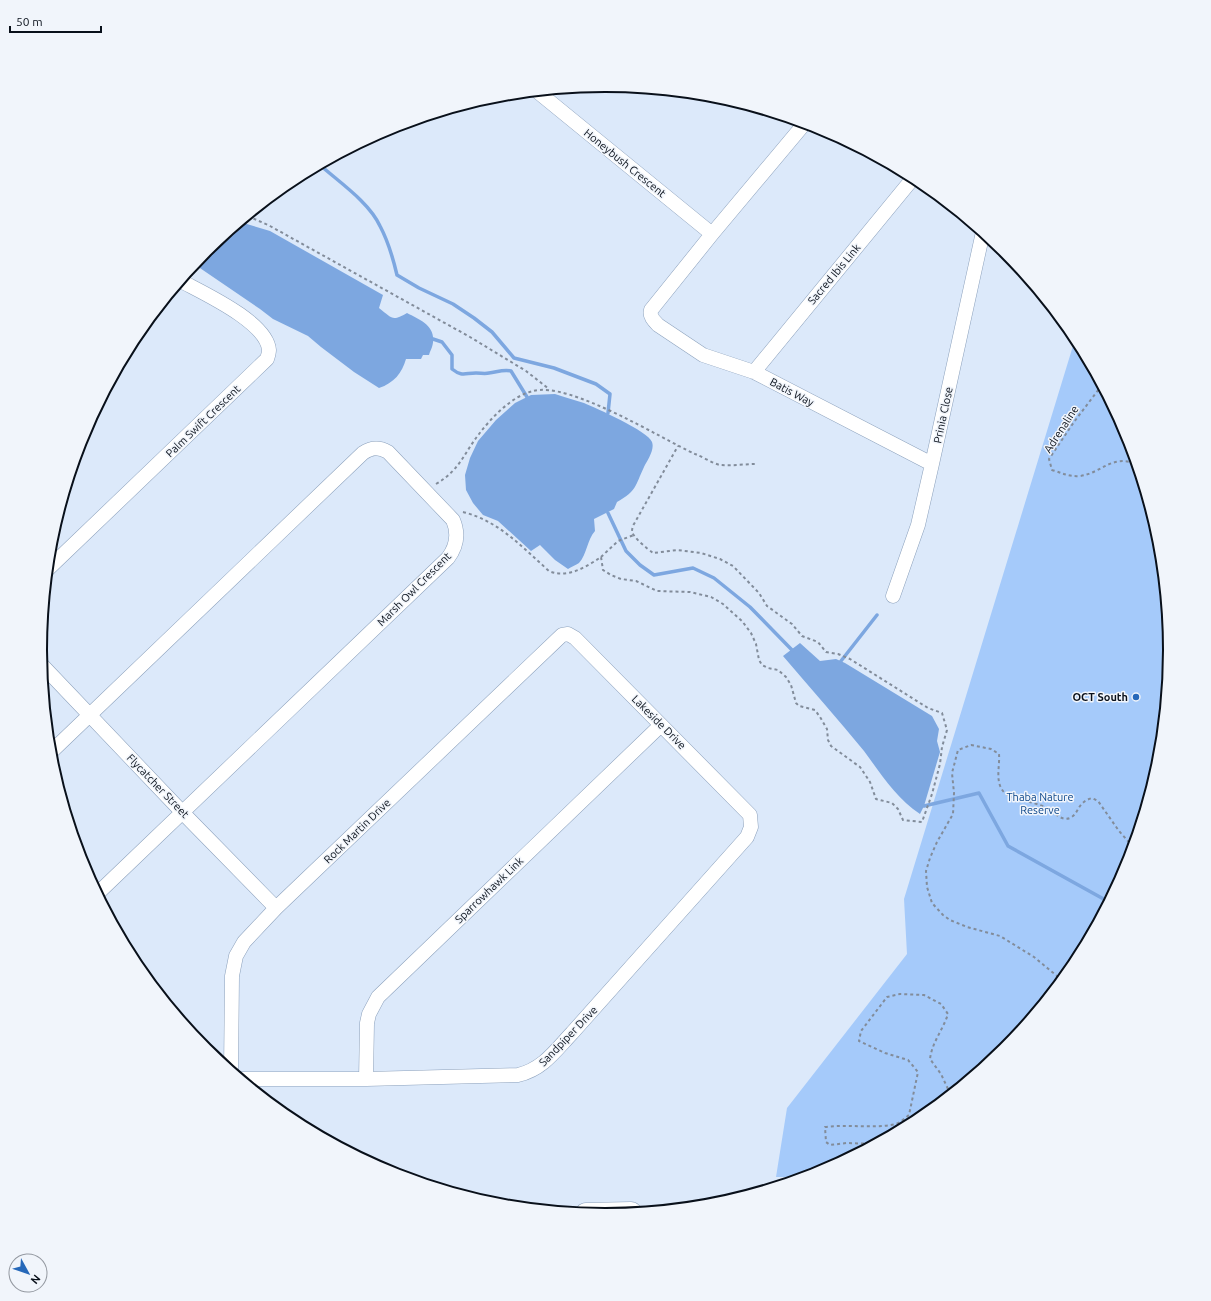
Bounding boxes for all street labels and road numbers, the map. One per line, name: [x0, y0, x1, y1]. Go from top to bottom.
street label: Honeybush Crescent: [582, 126, 669, 200]
street label: Sacred Ibis Link: [805, 241, 863, 307]
street label: Batis Way: [768, 375, 817, 409]
street label: Palm Swift Crescent: [163, 382, 243, 460]
street label: Prinia Close: [931, 386, 955, 444]
street label: Adrenaline: [1041, 403, 1081, 455]
street label: Marsh Owl Crescent: [375, 549, 454, 628]
street label: Lakeside Drive: [630, 693, 688, 751]
street label: Flycatcher Street: [125, 752, 192, 821]
street label: Rock Martin Drive: [321, 796, 393, 866]
street label: Sparrowhawk Link: [453, 854, 526, 926]
street label: Sandpiper Drive: [536, 1004, 600, 1068]

